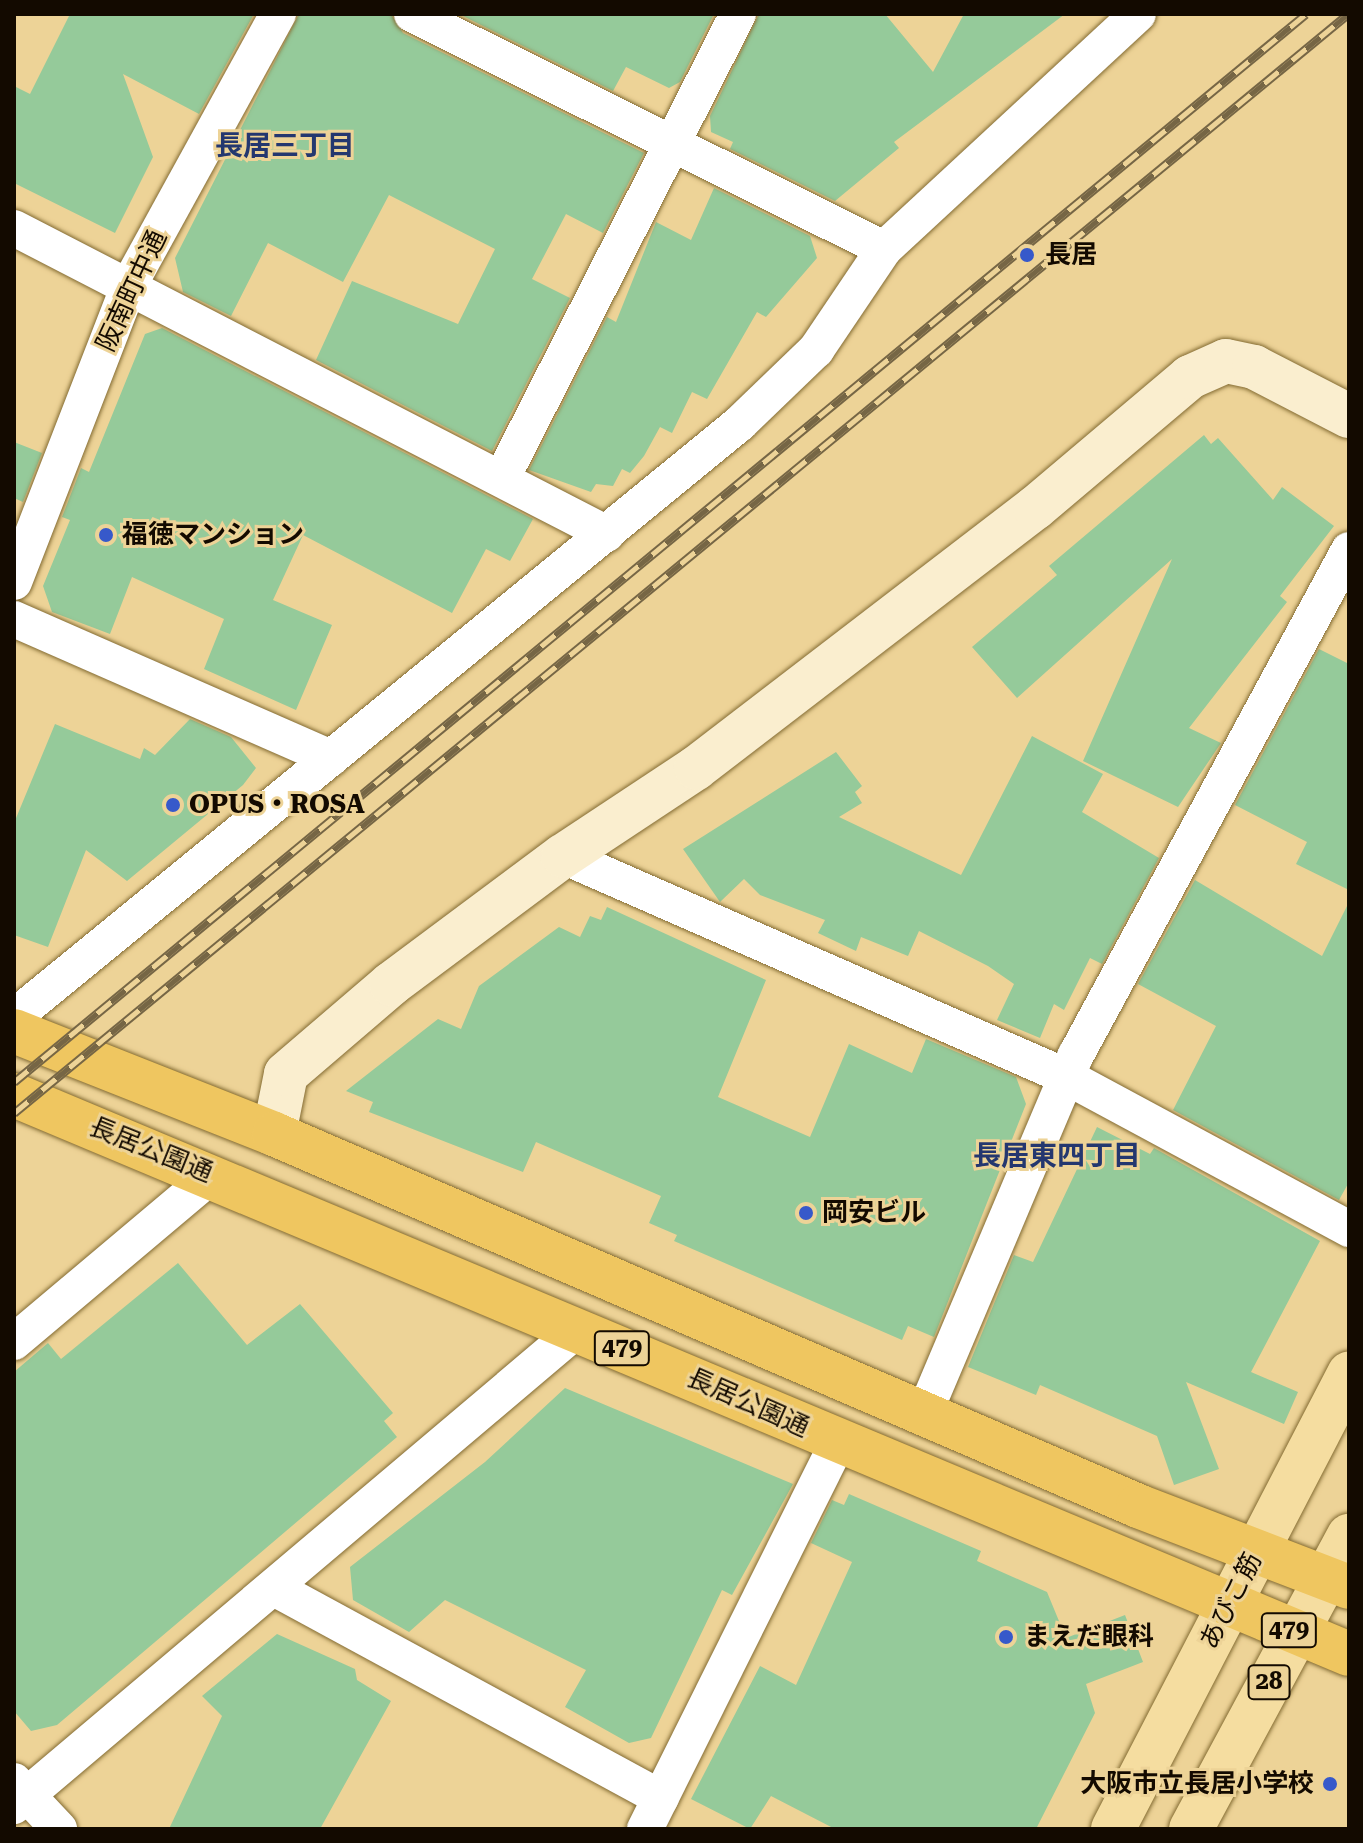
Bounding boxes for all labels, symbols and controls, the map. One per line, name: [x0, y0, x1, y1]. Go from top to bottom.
district label: 長居三丁目: [215, 129, 355, 163]
street label: 阪南町中通: [90, 225, 174, 357]
place label: 長居: [1045, 239, 1097, 271]
marker: 長居: [1016, 244, 1038, 266]
place label: 福徳マンション: [122, 519, 304, 551]
marker: 福徳マンション: [97, 526, 115, 544]
place label: OPUS・ROSA: [189, 789, 365, 821]
marker: OPUS・ROSA: [164, 796, 182, 814]
street label: 長居公園通: [85, 1111, 217, 1189]
district label: 長居東四丁目: [973, 1139, 1141, 1173]
place label: 岡安ビル: [822, 1197, 926, 1229]
marker: 岡安ビル: [797, 1204, 815, 1222]
road number: 479: [592, 1328, 652, 1368]
street label: 長居公園通: [682, 1362, 814, 1444]
street label: あびこ筋: [1193, 1548, 1269, 1654]
road number: 479: [1259, 1610, 1319, 1650]
place label: まえだ眼科: [1024, 1621, 1154, 1653]
marker: まえだ眼科: [995, 1626, 1017, 1648]
road number: 28: [1247, 1662, 1291, 1702]
place label: 大阪市立長居小学校: [1080, 1768, 1314, 1800]
marker: 大阪市立長居小学校: [1321, 1775, 1339, 1793]

